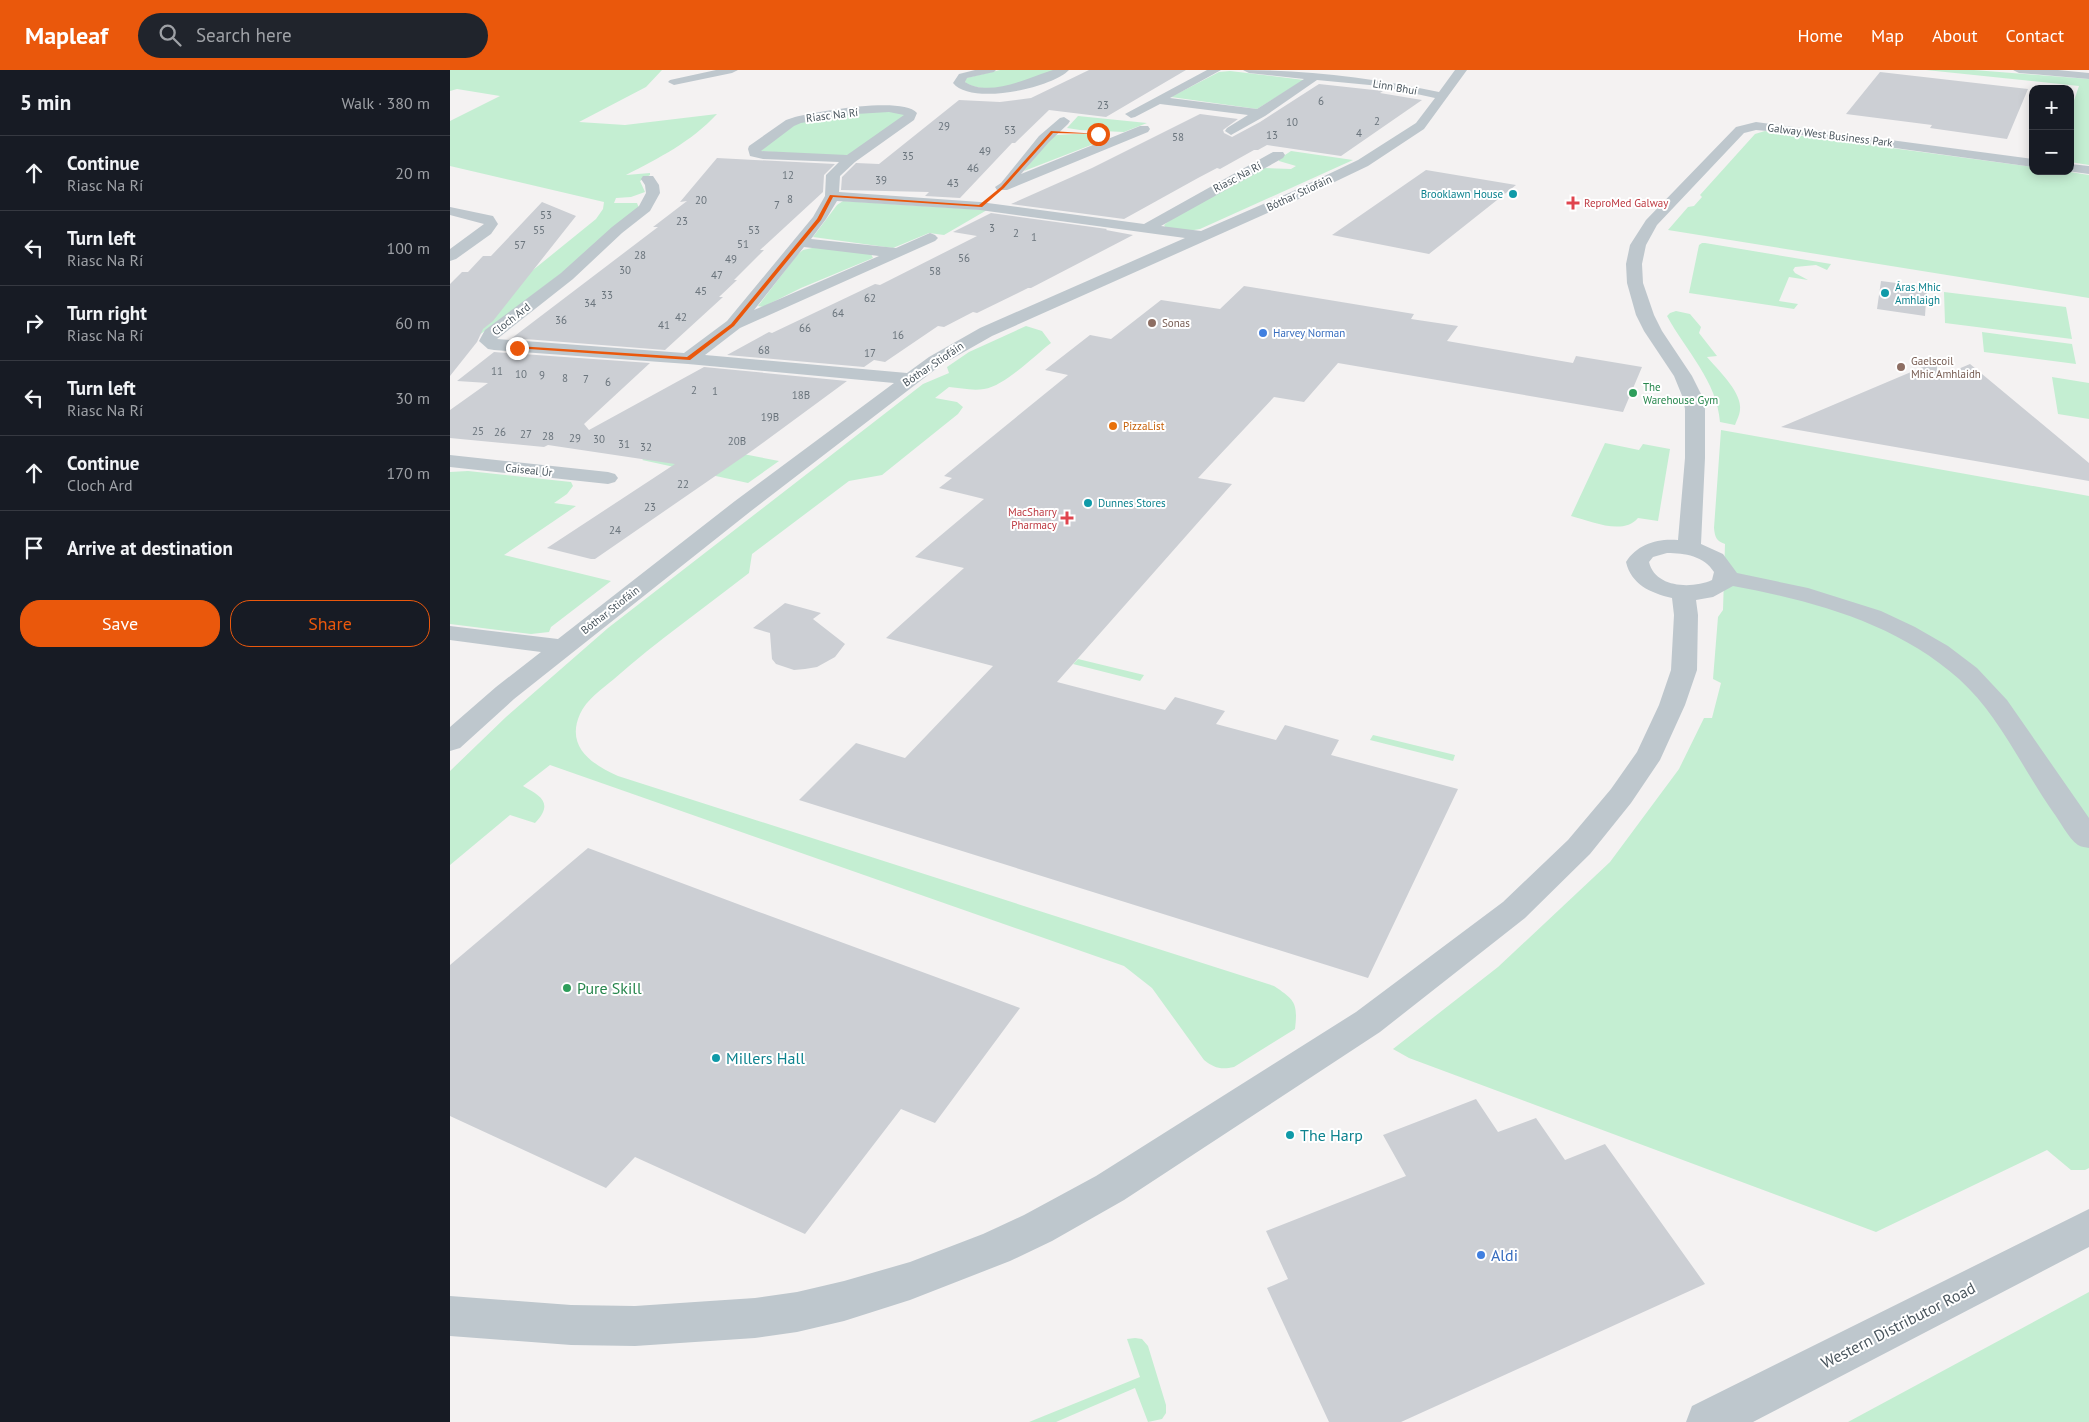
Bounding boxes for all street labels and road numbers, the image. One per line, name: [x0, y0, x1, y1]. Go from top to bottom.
street label: Linn Bhuí: [1372, 76, 1418, 98]
street label: Riasc Na Rí: [805, 105, 859, 125]
street label: Galway West Business Park: [1767, 120, 1894, 150]
street label: Riasc Na Rí: [1211, 158, 1263, 195]
street label: Bóthar Stiofáin: [1264, 172, 1334, 214]
street label: Cloch Ard: [489, 300, 533, 338]
street label: Bóthar Stiofáin: [900, 339, 966, 389]
street label: Caiseal Úr: [505, 461, 553, 479]
street label: Bóthar Stiofáin: [578, 583, 642, 637]
street label: Western Distributor Road: [1817, 1277, 1979, 1373]

